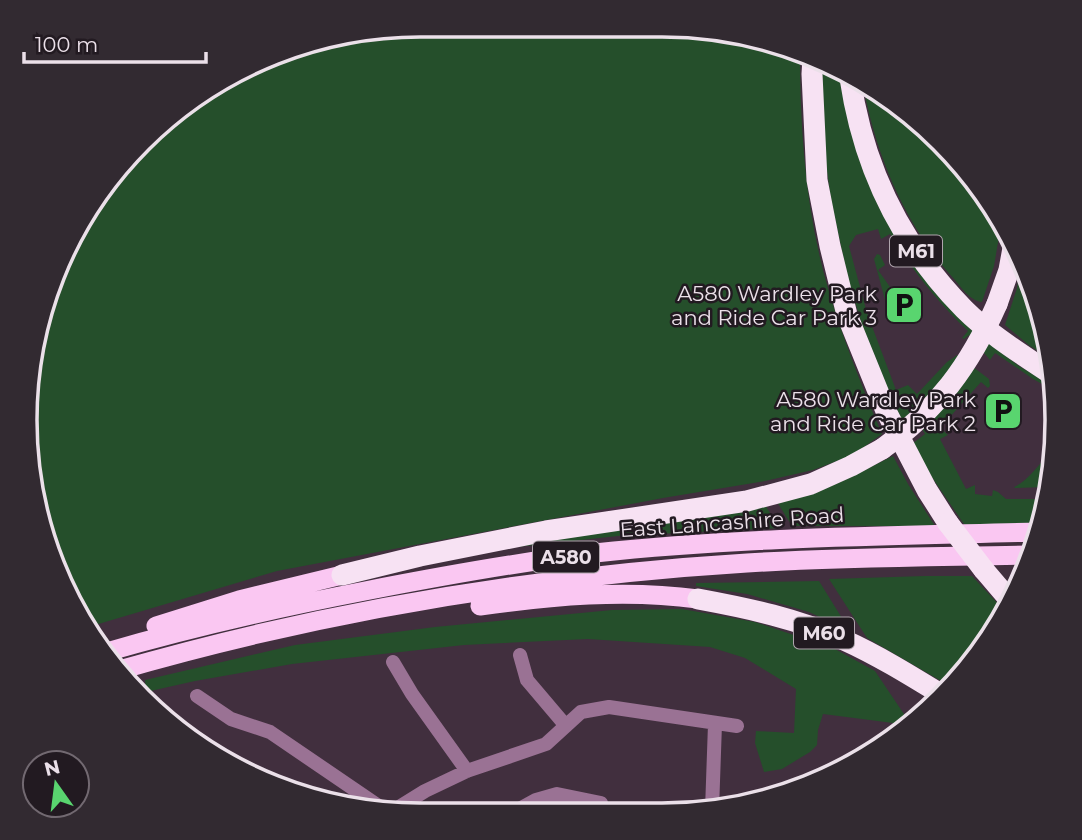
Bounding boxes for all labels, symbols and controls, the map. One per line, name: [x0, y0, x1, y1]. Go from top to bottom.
scale bar: [24, 21, 206, 65]
text: 100 m: [35, 32, 98, 57]
road number: M61: [890, 235, 942, 266]
place label: A580 Wardley Park and Ride Car Park 3: [671, 281, 877, 330]
parking icon: A580 Wardley Park and Ride Car Park 3: [883, 284, 925, 326]
place label: A580 Wardley Park and Ride Car Park 2: [770, 387, 976, 436]
parking icon: A580 Wardley Park and Ride Car Park 2: [982, 390, 1024, 432]
street label: East Lancashire Road: [619, 502, 845, 542]
road number: A580: [533, 542, 599, 572]
road number: M60: [794, 618, 854, 648]
north arrow: [21, 749, 91, 819]
text: N: [42, 755, 62, 781]

